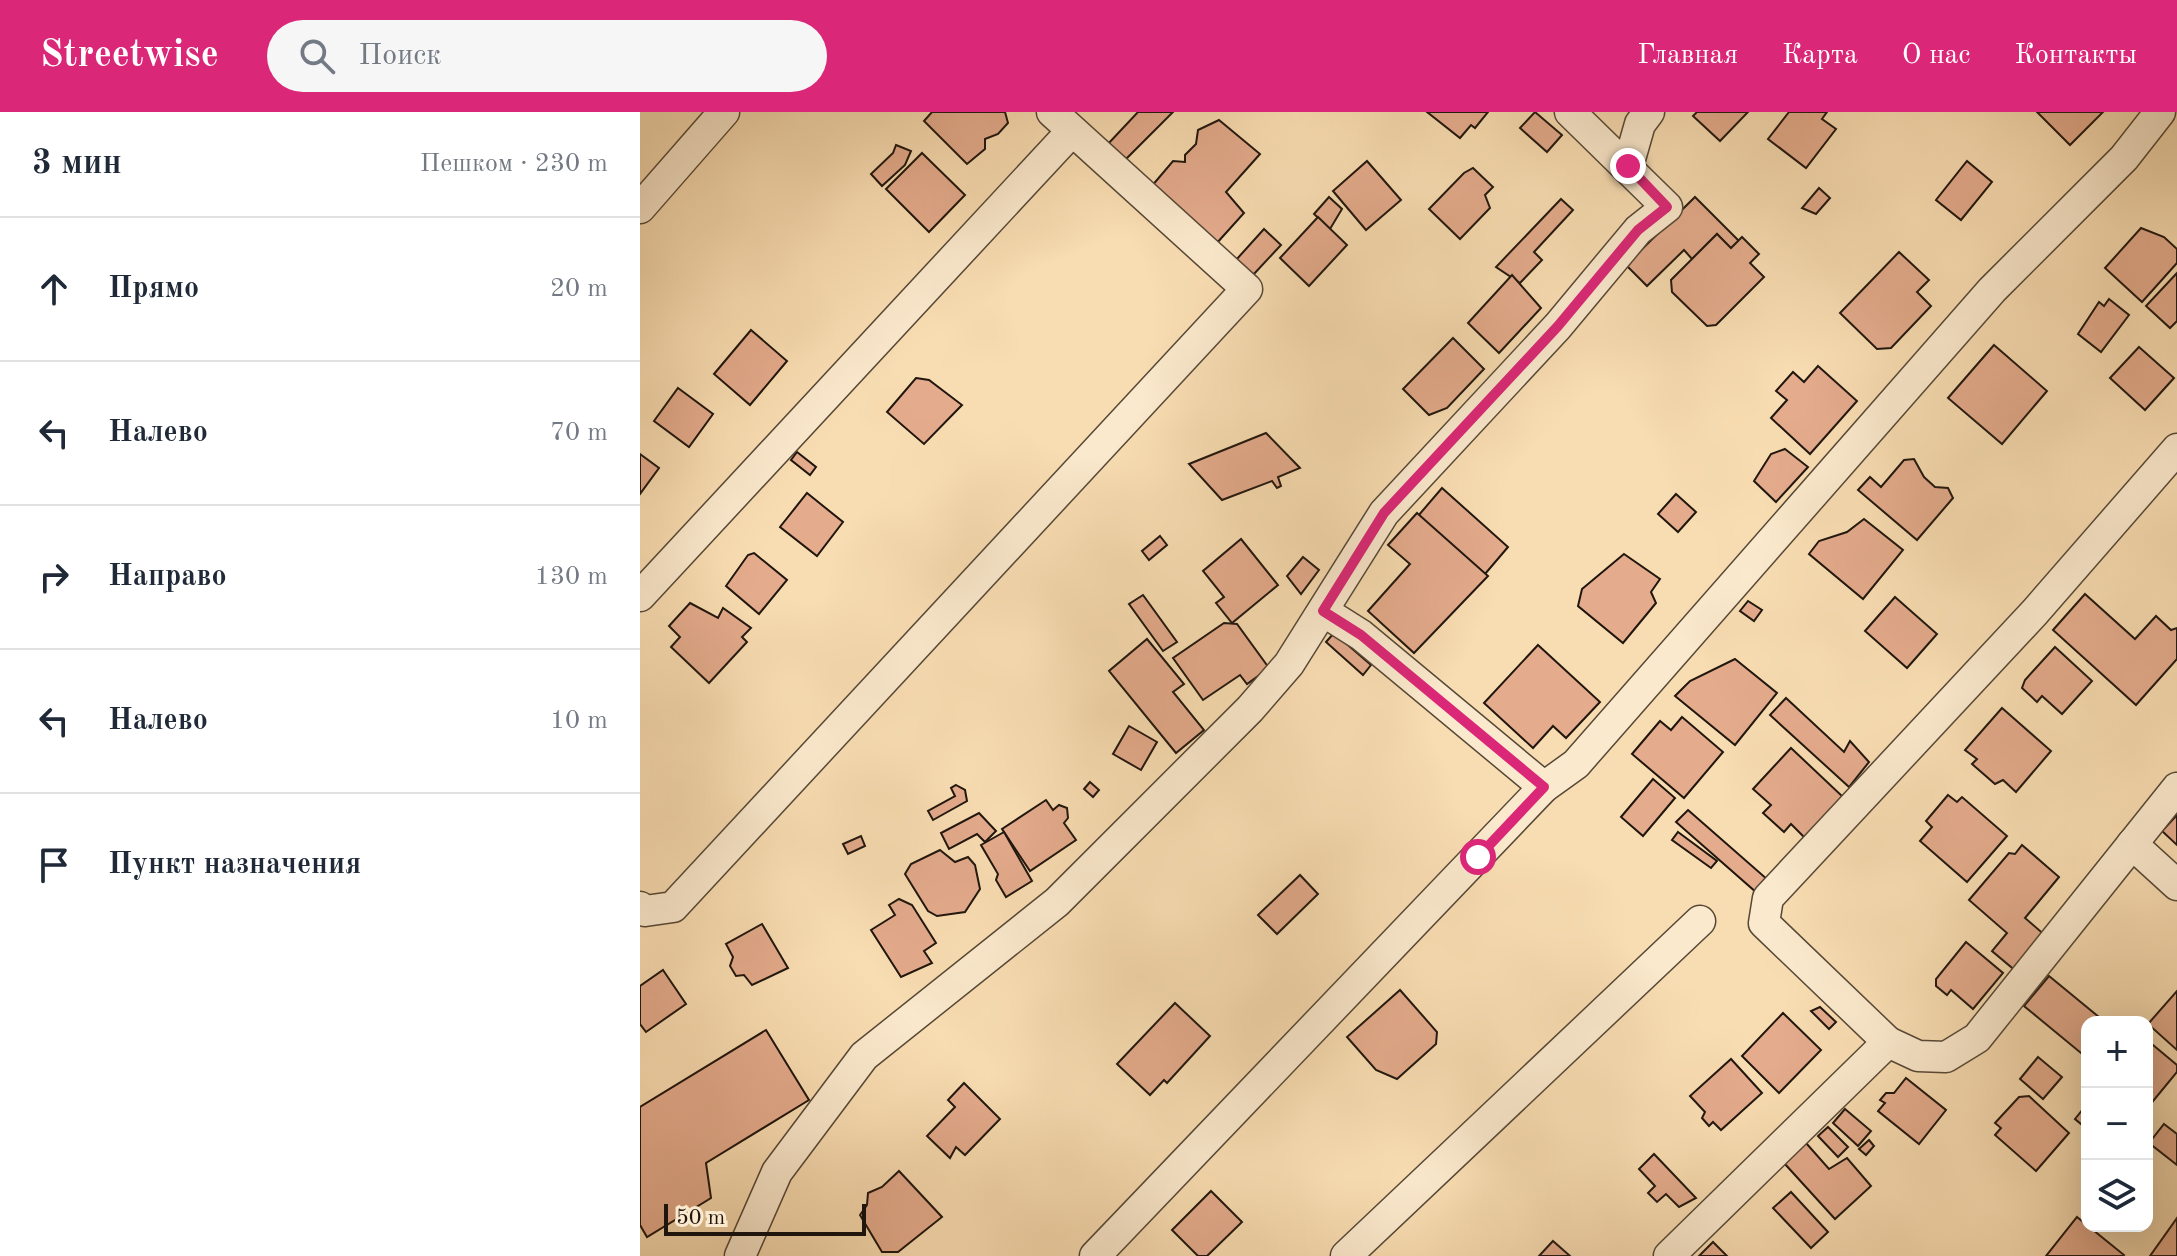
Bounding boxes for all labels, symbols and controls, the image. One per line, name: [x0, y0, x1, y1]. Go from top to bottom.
search box: [267, 20, 827, 92]
icon: search: [295, 34, 339, 78]
text: Streetwise: [40, 37, 219, 75]
text: Поиск: [359, 41, 441, 71]
text: Главная: [1637, 42, 1738, 70]
text: Карта: [1782, 42, 1858, 70]
text: О нас: [1902, 42, 1971, 70]
text: Контакты: [2015, 42, 2137, 70]
text: 3 мин: [32, 147, 122, 181]
route end: [1610, 148, 1646, 184]
text: Пешком · 230 m: [420, 151, 608, 177]
icon: ahead: [32, 267, 76, 311]
text: Прямо: [108, 274, 199, 304]
text: 20 m: [550, 276, 608, 302]
icon: left: [32, 411, 76, 455]
text: Налево: [108, 418, 208, 448]
text: 70 m: [550, 420, 608, 446]
icon: right: [32, 555, 76, 599]
text: Направо: [108, 562, 227, 592]
text: 130 m: [535, 564, 608, 590]
icon: left: [32, 699, 76, 743]
text: Налево: [108, 706, 208, 736]
text: 10 m: [550, 708, 608, 734]
route start: [1460, 839, 1496, 875]
icon: arrive: [32, 843, 76, 887]
text: Пункт назначения: [108, 850, 361, 880]
map controls: [2081, 1016, 2153, 1232]
button: +: [2081, 1016, 2153, 1088]
button: −: [2081, 1088, 2153, 1160]
button: layers: [2081, 1160, 2153, 1232]
scale bar: [664, 1200, 866, 1236]
text: 50 m: [676, 1207, 725, 1229]

